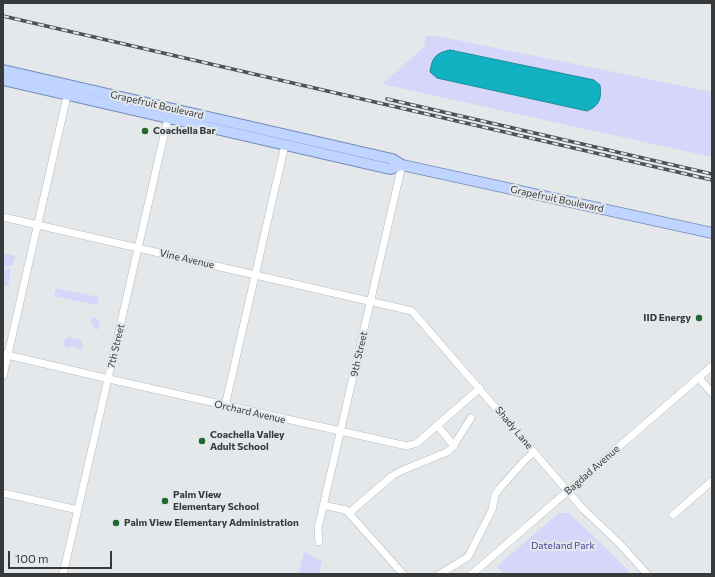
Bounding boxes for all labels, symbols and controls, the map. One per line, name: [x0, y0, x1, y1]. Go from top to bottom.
street label: Grapefruit Boulevard: [109, 88, 205, 122]
place label: Coachella Bar: [153, 125, 216, 137]
marker: Coachella Bar: [140, 126, 150, 136]
street label: Grapefruit Boulevard: [509, 183, 605, 215]
street label: Vine Avenue: [159, 247, 215, 271]
place label: IID Energy: [643, 312, 691, 324]
marker: IID Energy: [694, 313, 704, 323]
street label: 7th Street: [105, 323, 127, 369]
street label: 9th Street: [348, 330, 370, 378]
street label: Orchard Avenue: [213, 398, 287, 426]
street label: Shady Lane: [493, 404, 535, 452]
place label: Coachella Valley Adult School: [210, 429, 284, 452]
marker: Coachella Valley Adult School: [197, 436, 207, 446]
street label: Bagdad Avenue: [562, 443, 622, 497]
place label: Palm View Elementary School: [173, 489, 259, 512]
marker: Palm View Elementary School: [160, 496, 170, 506]
place label: Palm View Elementary Administration: [124, 517, 299, 529]
marker: Palm View Elementary Administration: [111, 518, 121, 528]
park label: Dateland Park: [531, 540, 595, 552]
scale bar: [10, 543, 114, 569]
text: 100 m: [15, 551, 49, 565]

